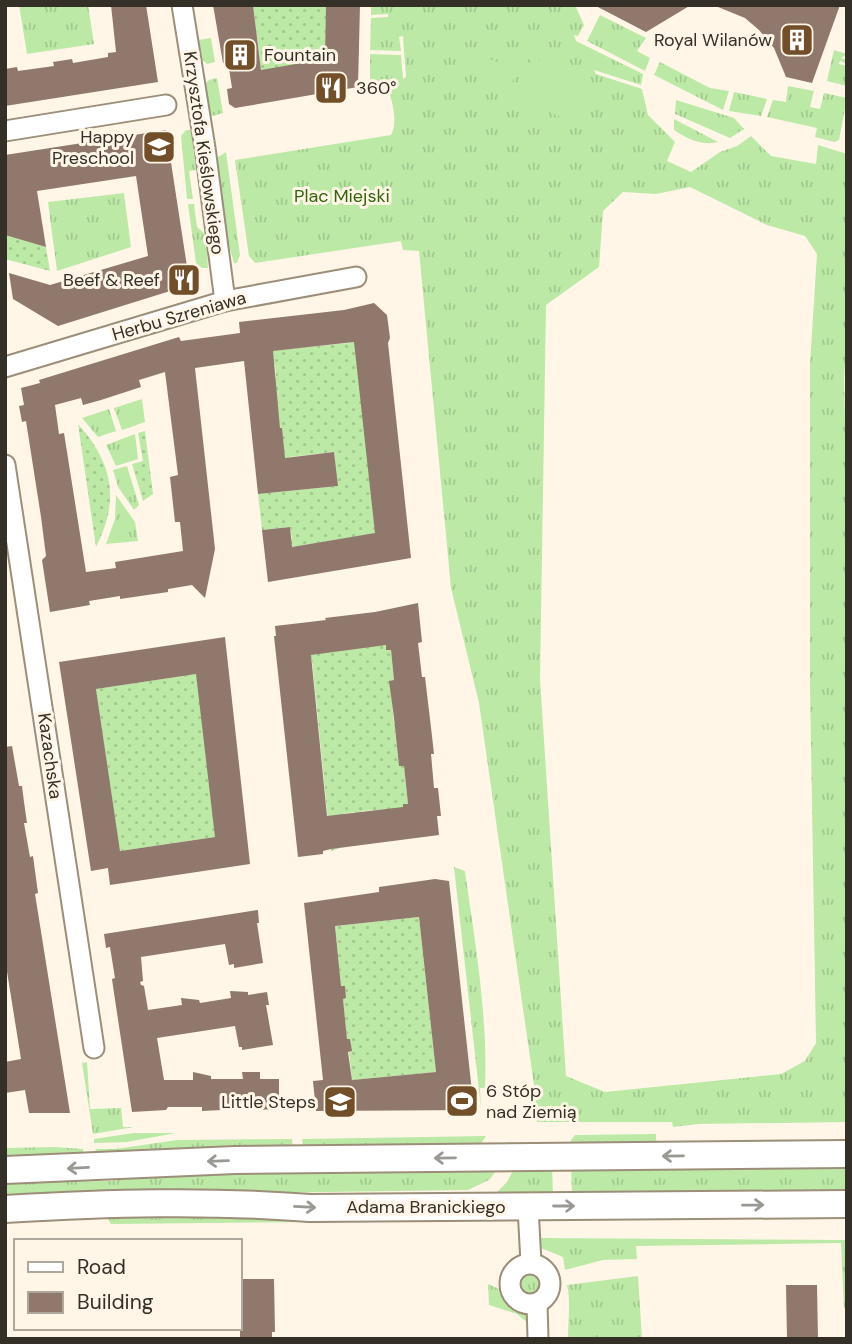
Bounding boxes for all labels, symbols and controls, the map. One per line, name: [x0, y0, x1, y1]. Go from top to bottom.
building icon: Royal Wilanów: [778, 21, 816, 59]
place label: Royal Wilanów: [654, 28, 772, 52]
building icon: Fountain: [221, 36, 259, 74]
place label: Fountain: [264, 43, 336, 67]
street label: Krzysztofa Kieślowskiego: [178, 50, 230, 256]
restaurant icon: 360°: [312, 69, 350, 107]
place label: 360°: [356, 76, 396, 100]
place label: Happy Preschool: [52, 125, 134, 170]
school or university icon: Happy Preschool: [140, 128, 178, 166]
park label: Plac Miejski: [294, 184, 390, 208]
restaurant icon: Beef & Reef: [165, 261, 203, 299]
place label: Beef & Reef: [63, 268, 160, 292]
street label: Herbu Szreniawa: [109, 285, 249, 347]
street label: Kazachska: [32, 712, 68, 800]
place label: 6 Stóp nad Ziemią: [486, 1079, 577, 1124]
sports icon: 6 Stóp nad Ziemią: [443, 1082, 481, 1120]
school or university icon: Little Steps: [321, 1083, 359, 1121]
place label: Little Steps: [221, 1090, 316, 1114]
one-way arrow: [662, 1149, 685, 1163]
one-way arrow: [434, 1151, 457, 1165]
one-way arrow: [207, 1155, 230, 1168]
one-way arrow: [67, 1162, 90, 1175]
street label: Adama Branickiego: [346, 1195, 506, 1219]
one-way arrow: [741, 1198, 764, 1212]
one-way arrow: [552, 1200, 575, 1213]
one-way arrow: [293, 1201, 316, 1214]
legend: [14, 1239, 242, 1330]
text: Road: [77, 1253, 126, 1281]
text: Building: [77, 1288, 154, 1316]

